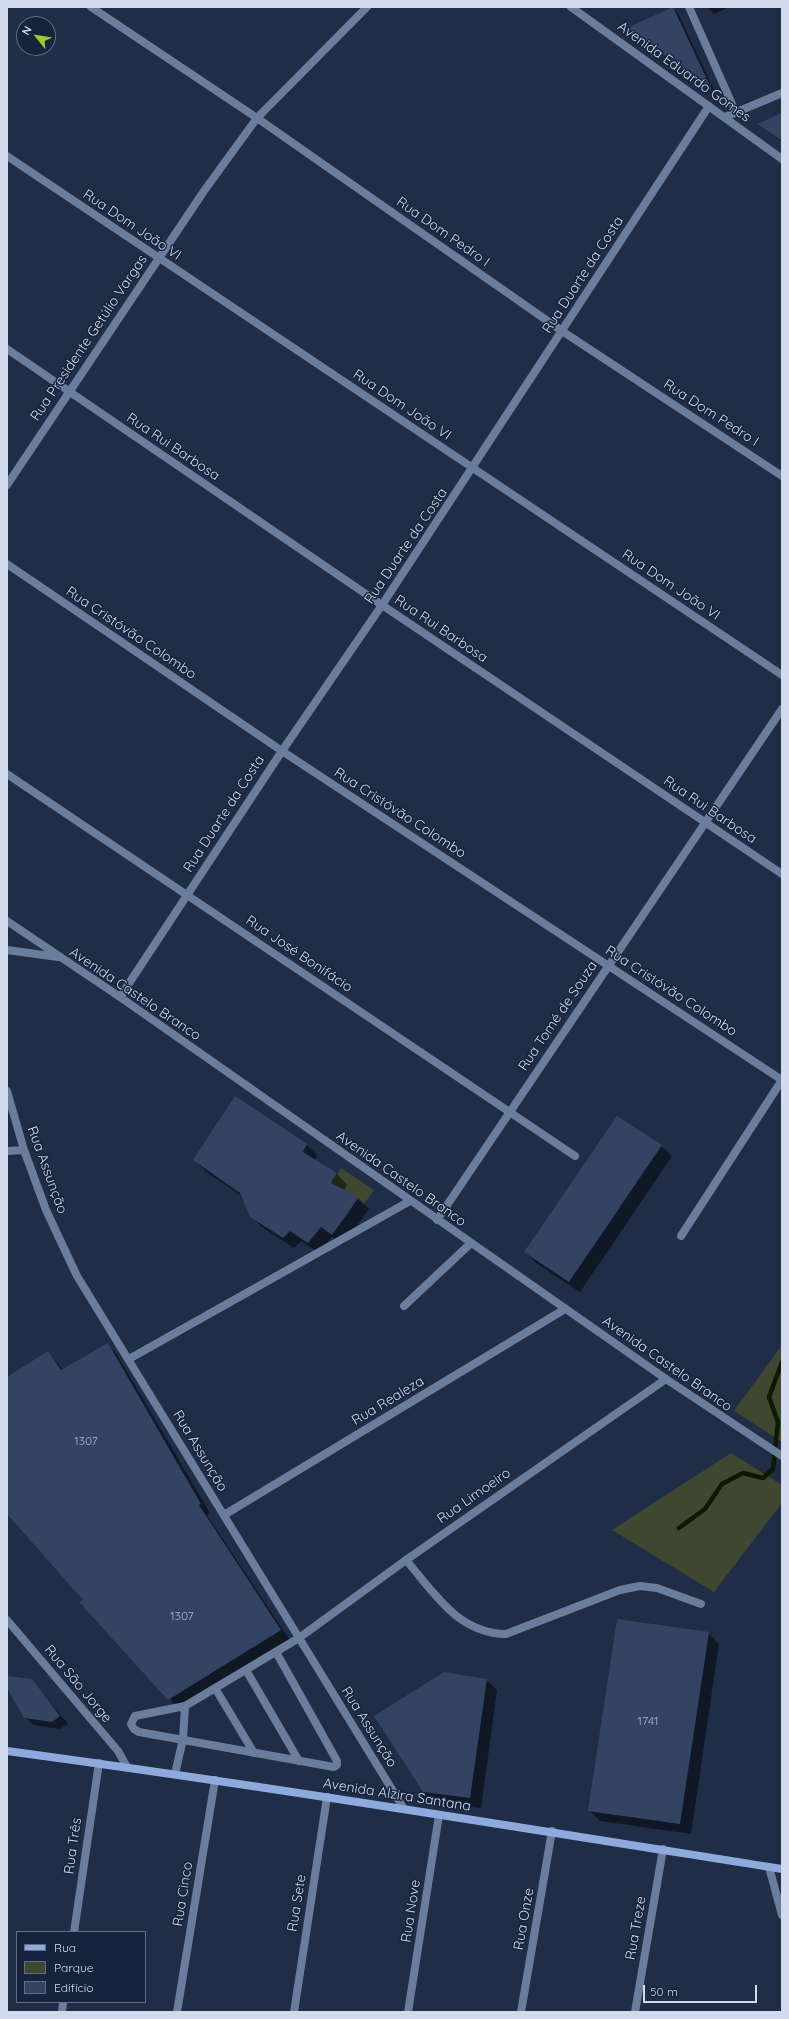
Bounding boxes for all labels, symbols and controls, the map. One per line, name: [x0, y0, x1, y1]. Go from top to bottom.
north arrow: [16, 16, 56, 56]
street label: Avenida Eduardo Gomes: [614, 18, 754, 126]
text: N: [18, 23, 35, 38]
street label: Rua Dom João VI: [80, 186, 184, 264]
street label: Rua Dom Pedro I: [393, 194, 493, 270]
street label: Rua Duarte da Costa: [539, 213, 627, 337]
street label: Rua Presidente Getúlio Vargas: [27, 252, 151, 424]
street label: Rua Dom João VI: [350, 366, 454, 444]
street label: Rua Dom Pedro I: [660, 376, 762, 450]
street label: Rua Rui Barbosa: [123, 410, 223, 484]
street label: Rua Duarte da Costa: [361, 485, 451, 607]
street label: Rua Dom João VI: [619, 546, 723, 624]
street label: Rua Cristóvão Colombo: [63, 583, 199, 683]
street label: Rua Rui Barbosa: [391, 592, 491, 666]
street label: Rua Duarte da Costa: [180, 752, 268, 876]
street label: Rua Cristóvão Colombo: [331, 764, 469, 862]
street label: Rua Rui Barbosa: [660, 773, 760, 847]
street label: Rua José Bonifácio: [242, 912, 356, 996]
street label: Rua Cristóvão Colombo: [602, 942, 740, 1040]
street label: Avenida Castelo Branco: [66, 944, 204, 1044]
street label: Rua Tomé de Souza: [515, 958, 601, 1074]
street label: Rua Assunção: [23, 1124, 71, 1216]
street label: Avenida Castelo Branco: [333, 1128, 469, 1230]
street label: Avenida Castelo Branco: [599, 1313, 735, 1415]
street label: Rua Realeza: [349, 1373, 427, 1429]
street label: Rua Assunção: [169, 1407, 231, 1495]
house number: 1307: [74, 1434, 98, 1448]
street label: Rua Limoeiro: [434, 1465, 514, 1527]
house number: 1307: [170, 1609, 194, 1623]
street label: Rua São Jorge: [41, 1642, 115, 1726]
street label: Rua Assunção: [338, 1684, 400, 1770]
house number: 1741: [638, 1714, 658, 1728]
street label: Avenida Alzira Santana: [322, 1775, 472, 1815]
street label: Rua Três: [61, 1817, 85, 1875]
street label: Rua Cinco: [170, 1860, 196, 1928]
street label: Rua Sete: [284, 1873, 310, 1933]
street label: Rua Nove: [398, 1878, 424, 1944]
street label: Rua Onze: [510, 1887, 538, 1951]
street label: Rua Treze: [622, 1895, 650, 1961]
legend: [16, 1931, 146, 2003]
text: Rua: [54, 1940, 76, 1955]
text: Parque: [54, 1960, 94, 1975]
scale bar: [645, 1977, 759, 2003]
text: Edifício: [54, 1980, 94, 1995]
text: 50 m: [650, 1984, 678, 1999]

